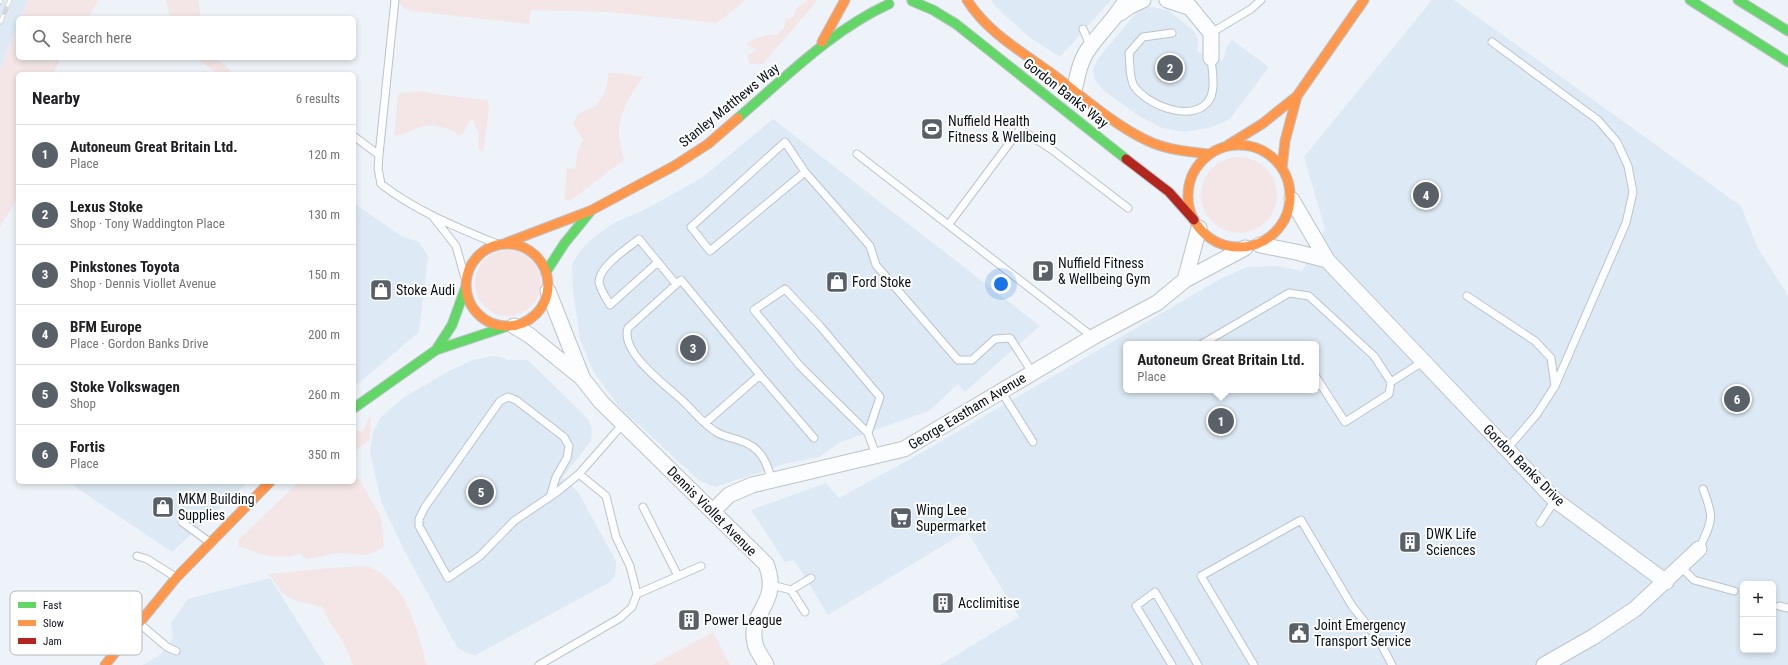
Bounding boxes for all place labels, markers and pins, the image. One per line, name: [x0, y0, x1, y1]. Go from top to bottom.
pin: 2: [1157, 53, 1183, 83]
place label: Nuffield Health Fitness & Wellbeing: [948, 113, 1056, 145]
sports icon: Nuffield Health Fitness & Wellbeing: [919, 116, 945, 142]
pin: 4: [1413, 180, 1439, 210]
place label: Nuffield Fitness & Wellbeing Gym: [1058, 255, 1151, 287]
parking icon: Nuffield Fitness & Wellbeing Gym: [1030, 258, 1056, 284]
shop icon: Ford Stoke: [824, 269, 850, 295]
place label: Ford Stoke: [852, 274, 911, 290]
shop icon: Stoke Audi: [368, 277, 394, 303]
place label: Stoke Audi: [396, 282, 455, 298]
pin: 3: [680, 333, 706, 363]
pin: 6: [1724, 384, 1750, 414]
pin: 1: [1208, 406, 1234, 436]
pin: 5: [468, 477, 494, 507]
place label: MKM Building Supplies: [178, 491, 255, 523]
shop icon: MKM Building Supplies: [150, 494, 176, 520]
place label: Wing Lee Supermarket: [916, 502, 986, 534]
supermarket icon: Wing Lee Supermarket: [888, 505, 914, 531]
place label: DWK Life Sciences: [1426, 526, 1477, 558]
building icon: DWK Life Sciences: [1397, 529, 1423, 555]
building icon: Acclimitise: [930, 590, 956, 616]
place label: Acclimitise: [958, 595, 1020, 611]
building icon: Power League: [676, 607, 702, 633]
place label: Power League: [704, 612, 782, 628]
place label: Joint Emergency Transport Service: [1314, 617, 1411, 649]
public building icon: Joint Emergency Transport Service: [1286, 620, 1312, 646]

